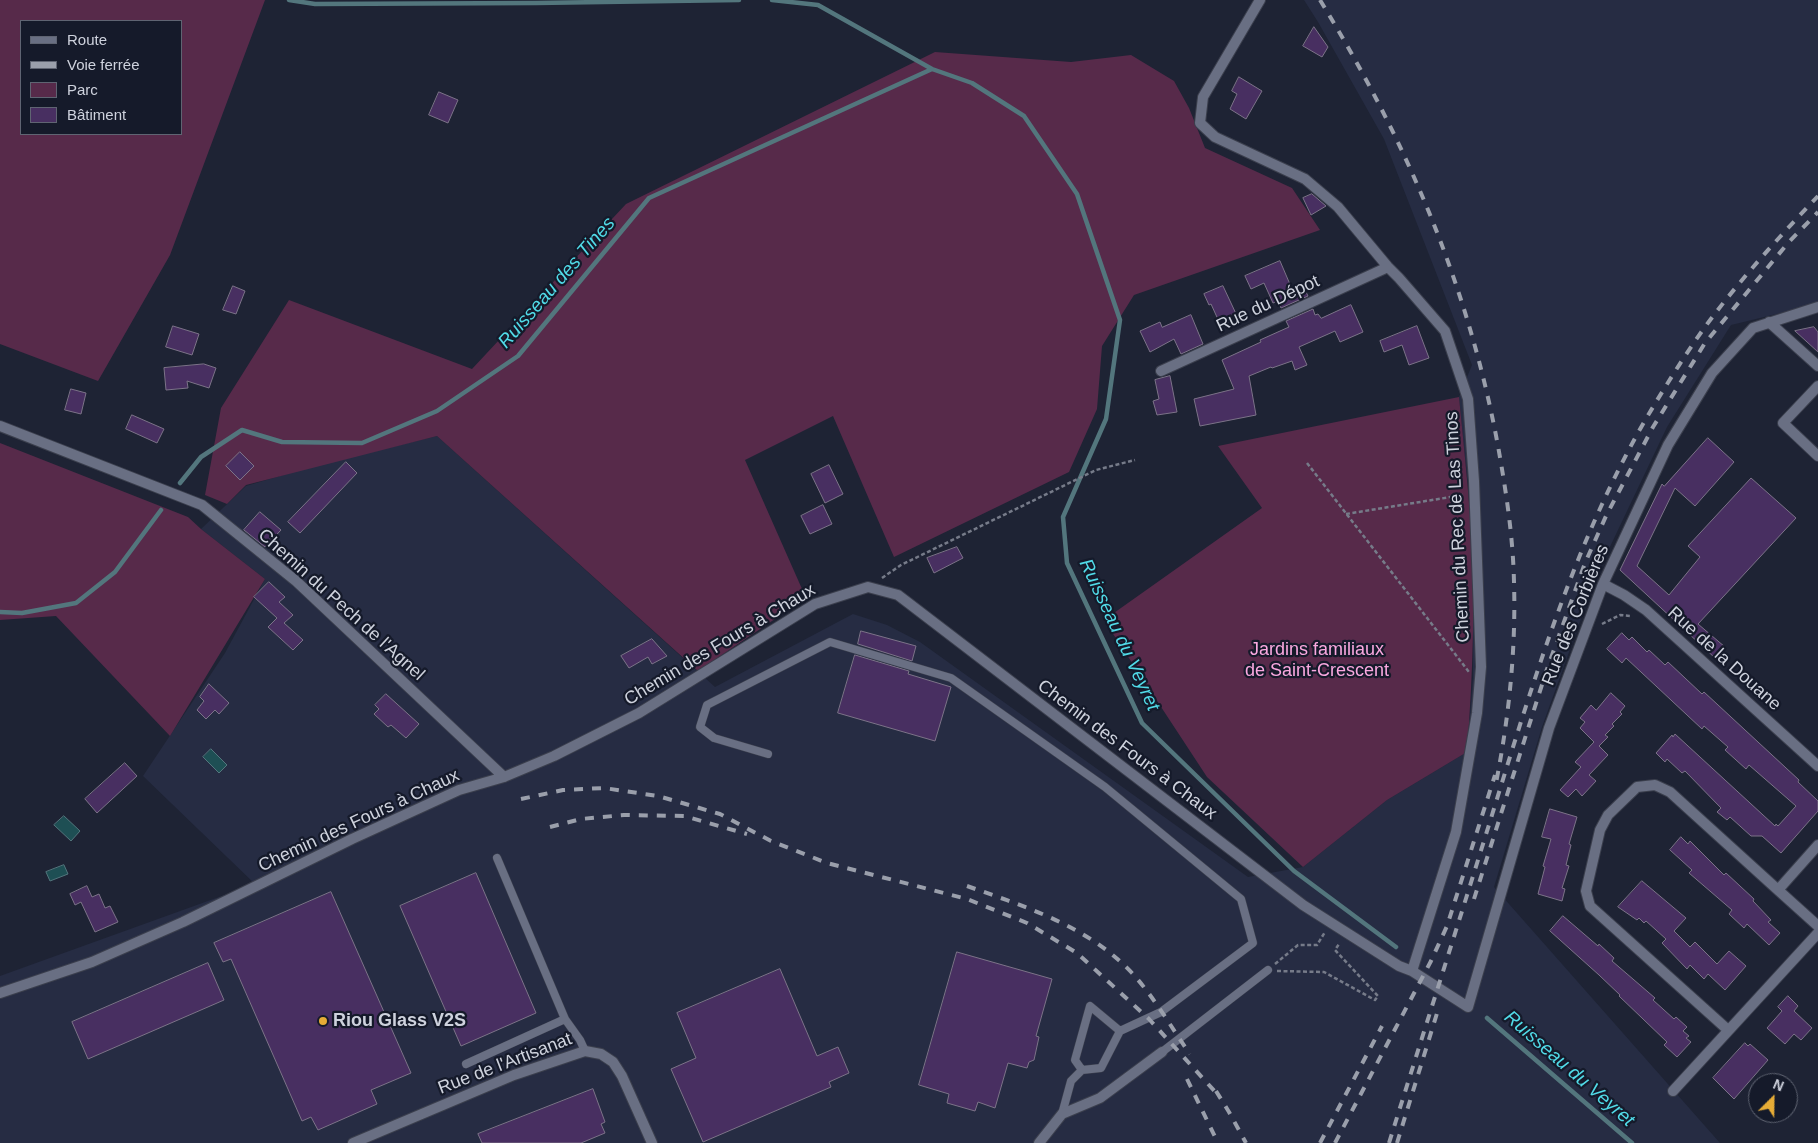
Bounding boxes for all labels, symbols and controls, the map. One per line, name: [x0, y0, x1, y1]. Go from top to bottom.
legend: [20, 20, 182, 135]
text: Route: [67, 31, 107, 48]
text: Voie ferrée: [67, 56, 140, 73]
text: Parc: [67, 81, 98, 98]
text: Bâtiment: [67, 106, 126, 123]
water label: Ruisseau des Tines: [494, 213, 620, 353]
street label: Rue du Dépot: [1213, 271, 1323, 337]
street label: Chemin du Rec de Las Tinos: [1441, 411, 1475, 643]
street label: Chemin du Pech de l'Agnel: [253, 525, 429, 685]
street label: Rue des Corbières: [1538, 541, 1614, 689]
water label: Ruisseau du Veyret: [1074, 555, 1164, 715]
street label: Chemin des Fours à Chaux: [621, 579, 819, 711]
street label: Rue de la Douane: [1663, 602, 1785, 716]
park label: Jardins familiaux de Saint-Crescent: [1245, 639, 1389, 682]
street label: Chemin des Fours à Chaux: [1033, 675, 1221, 825]
street label: Chemin des Fours à Chaux: [255, 765, 463, 877]
water label: Ruisseau du Veyret: [1499, 1006, 1639, 1132]
place label: Riou Glass V2S: [333, 1010, 466, 1032]
marker: Riou Glass V2S: [317, 1015, 329, 1027]
street label: Rue de l'Artisanat: [435, 1029, 575, 1099]
north arrow: [1748, 1073, 1798, 1123]
text: N: [1771, 1076, 1786, 1094]

